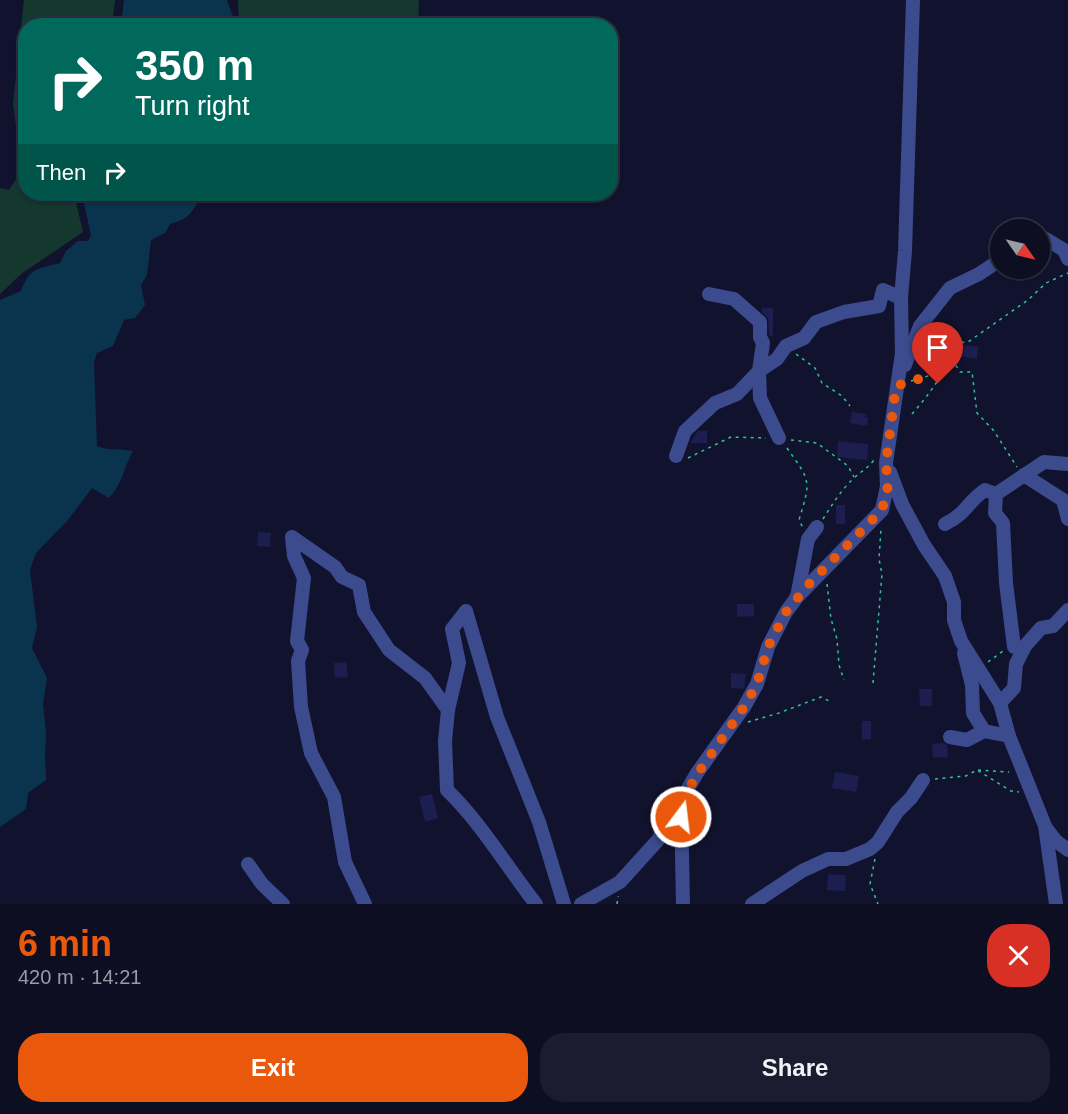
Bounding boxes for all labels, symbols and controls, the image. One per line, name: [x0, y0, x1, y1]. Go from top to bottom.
icon: right: [36, 42, 114, 120]
text: 350 m: [135, 42, 254, 89]
text: Turn right: [135, 91, 250, 121]
icon: right: [98, 156, 131, 189]
text: Then: [36, 160, 86, 185]
north arrow: [990, 219, 1050, 279]
map controls: [990, 219, 1050, 279]
pin: [912, 322, 963, 384]
icon: arrive: [921, 331, 954, 364]
position arrow: [649, 785, 713, 849]
text: 6 min: [18, 923, 112, 964]
button: close: [987, 924, 1050, 987]
text: 420 m · 14:21: [18, 966, 141, 988]
button: Exit: [18, 1033, 528, 1102]
button: Share: [540, 1033, 1050, 1102]

